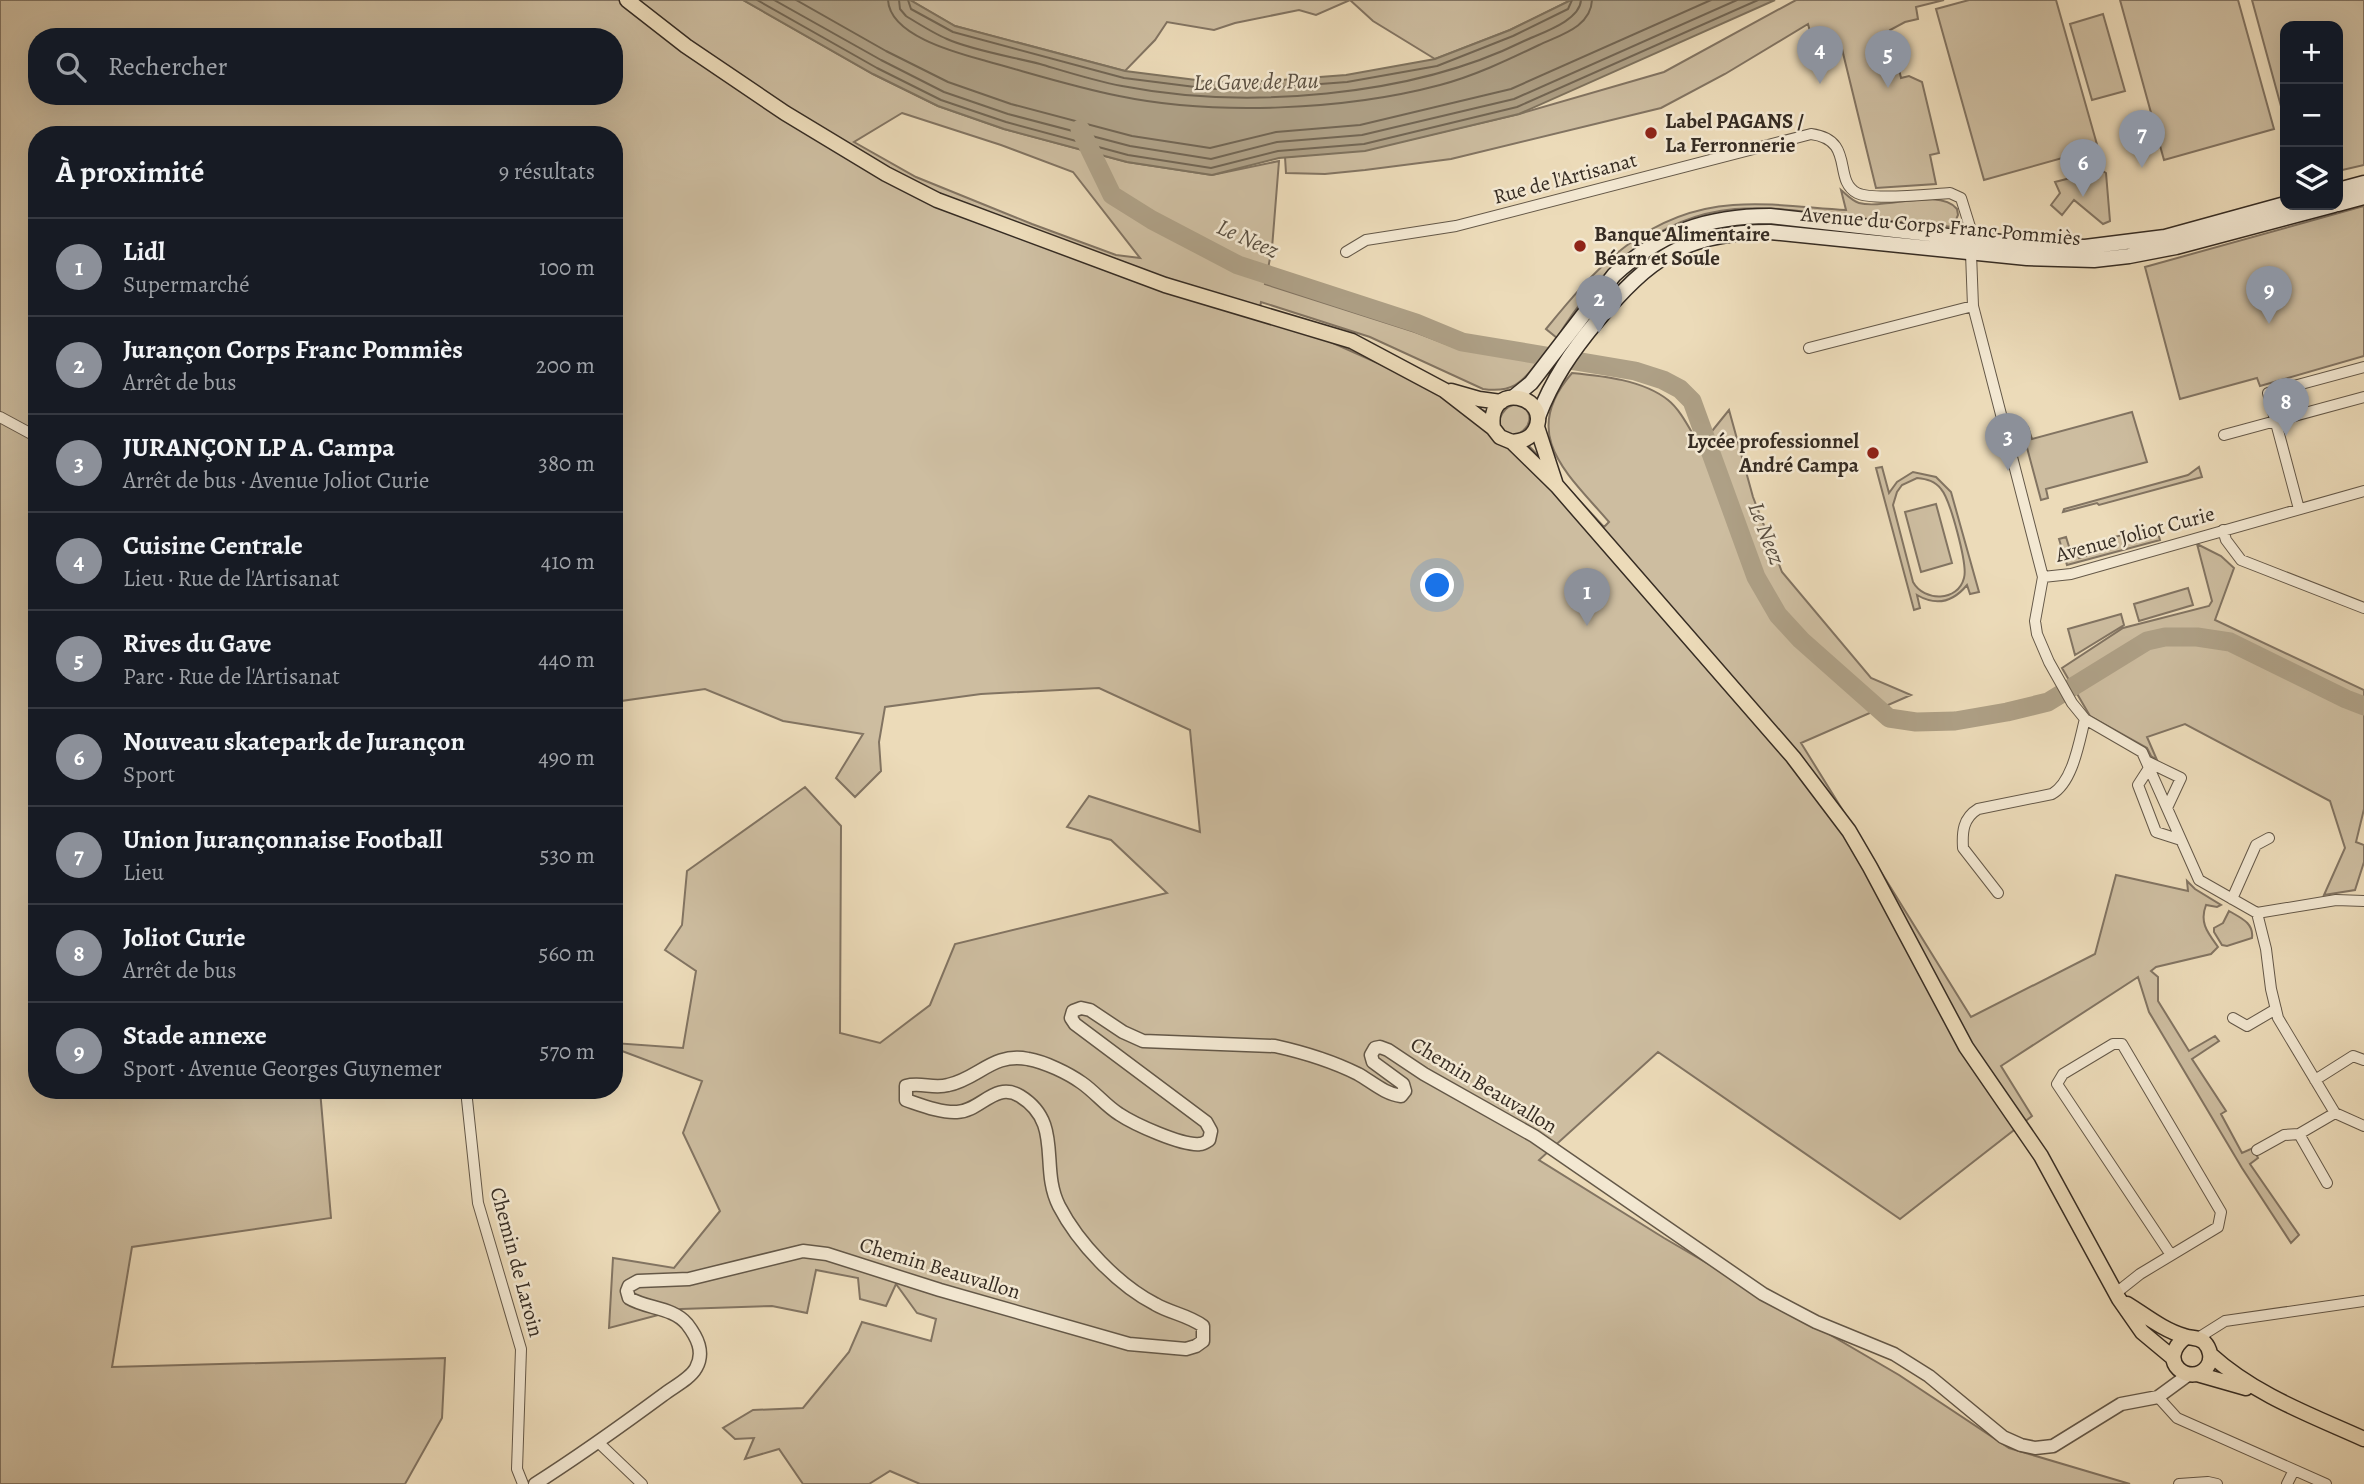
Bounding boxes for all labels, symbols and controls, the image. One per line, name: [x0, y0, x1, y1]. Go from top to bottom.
map controls: [2280, 21, 2343, 210]
button: +: [2280, 21, 2343, 84]
pin: 4: [1797, 26, 1843, 84]
search box: [28, 28, 623, 105]
pin: 5: [1865, 30, 1911, 88]
icon: search: [52, 48, 90, 86]
text: Rechercher: [108, 49, 228, 84]
water label: Le Gave de Pau: [1193, 65, 1319, 98]
button: −: [2280, 84, 2343, 147]
place label: Label PAGANS / La Ferronnerie: [1665, 107, 1804, 159]
pin: 7: [2119, 110, 2165, 168]
marker: Label PAGANS / La Ferronnerie: [1643, 125, 1659, 141]
pin: 6: [2060, 139, 2106, 197]
street label: Rue de l'Artisanat: [1490, 145, 1640, 211]
button: layers: [2280, 147, 2343, 210]
text: À proximité: [56, 152, 204, 192]
text: 9 résultats: [499, 156, 595, 187]
street label: Avenue du Corps Franc Pommiès: [1799, 200, 2082, 252]
water label: Le Neez: [1212, 211, 1284, 266]
place label: Banque Alimentaire Béarn et Soule: [1594, 220, 1770, 272]
text: Lidl: [123, 234, 165, 269]
marker: Banque Alimentaire Béarn et Soule: [1572, 238, 1588, 254]
text: 1: [75, 252, 83, 283]
text: 100 m: [539, 252, 595, 283]
pin: 9: [2246, 266, 2292, 324]
text: Supermarché: [123, 269, 250, 300]
pin: 2: [1576, 275, 1622, 333]
text: Jurançon Corps Franc Pommiès: [123, 332, 463, 367]
text: 2: [73, 350, 85, 381]
text: 200 m: [536, 350, 595, 381]
text: Arrêt de bus: [123, 367, 236, 398]
pin: 8: [2263, 378, 2309, 436]
pin: 3: [1985, 413, 2031, 471]
place label: Lycée professionnel André Campa: [1687, 427, 1860, 479]
text: JURANÇON LP A. Campa: [123, 430, 395, 465]
marker: Lycée professionnel André Campa: [1865, 445, 1881, 461]
text: 3: [74, 448, 84, 479]
text: 380 m: [538, 448, 595, 479]
text: Arrêt de bus · Avenue Joliot Curie: [123, 465, 429, 496]
water label: Le Neez: [1741, 498, 1793, 570]
street label: Avenue Joliot Curie: [2051, 499, 2218, 569]
text: Cuisine Centrale: [123, 528, 303, 563]
text: 4: [74, 546, 84, 577]
text: 410 m: [541, 546, 595, 577]
text: Lieu · Rue de l'Artisanat: [123, 563, 340, 594]
your location: [1420, 568, 1454, 602]
pin: 1: [1564, 568, 1610, 626]
text: Rives du Gave: [123, 626, 271, 661]
text: 5: [74, 644, 84, 675]
text: 440 m: [538, 644, 595, 675]
text: Parc · Rue de l'Artisanat: [123, 661, 340, 692]
text: Nouveau skatepark de Jurançon: [123, 724, 465, 759]
text: 6: [74, 742, 84, 773]
text: 490 m: [538, 742, 595, 773]
text: Sport: [123, 759, 175, 790]
text: Union Jurançonnaise Football: [123, 822, 443, 857]
text: 7: [74, 840, 84, 871]
text: 530 m: [540, 840, 595, 871]
text: Lieu: [123, 857, 164, 888]
text: Joliot Curie: [123, 920, 246, 955]
text: 8: [73, 938, 85, 969]
text: 560 m: [539, 938, 595, 969]
text: Arrêt de bus: [123, 955, 236, 986]
text: Stade annexe: [123, 1018, 267, 1053]
street label: Chemin Beauvallon: [1405, 1030, 1563, 1140]
text: 9: [74, 1036, 84, 1067]
text: 570 m: [540, 1036, 595, 1067]
text: Sport · Avenue Georges Guynemer: [123, 1053, 442, 1084]
street label: Chemin de Laroin: [484, 1184, 550, 1340]
street label: Chemin Beauvallon: [856, 1230, 1024, 1306]

